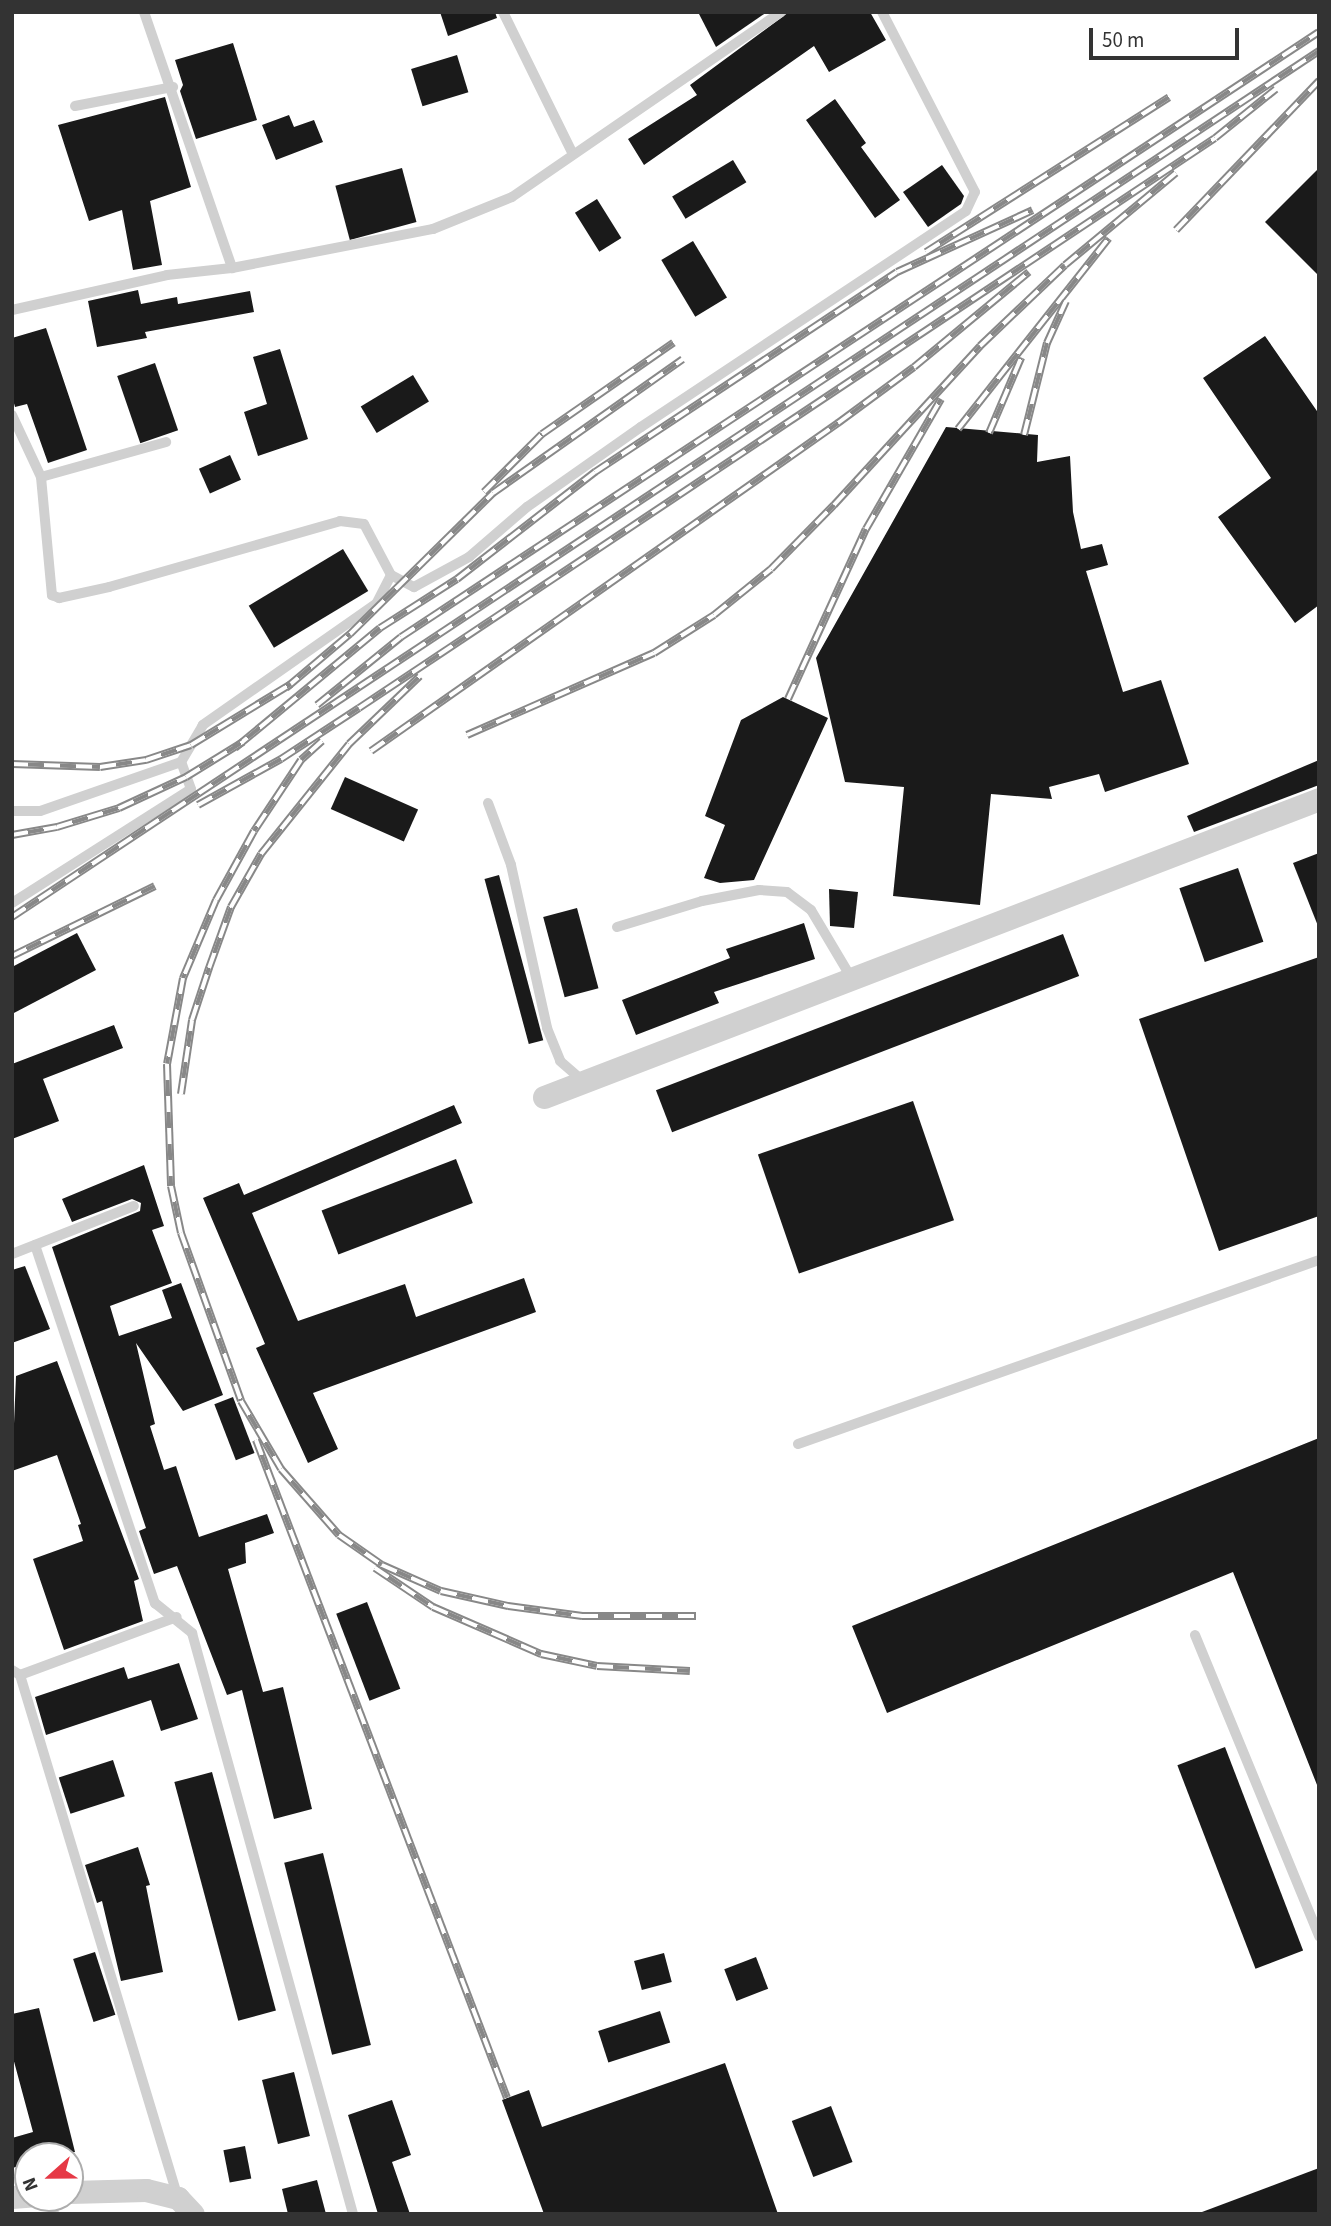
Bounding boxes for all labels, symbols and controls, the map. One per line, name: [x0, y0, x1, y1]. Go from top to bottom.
scale bar: [1093, 14, 1244, 58]
text: 50 m: [1102, 25, 1144, 55]
north arrow: [14, 2142, 84, 2212]
text: N: [16, 2173, 46, 2195]

